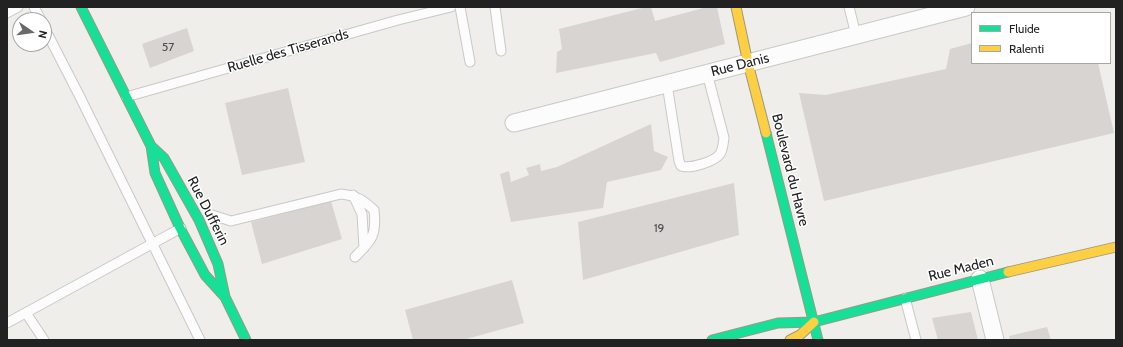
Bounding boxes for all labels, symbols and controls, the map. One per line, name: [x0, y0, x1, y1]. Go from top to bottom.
north arrow: [12, 12, 52, 52]
legend: [971, 12, 1111, 64]
text: Fluide: [1009, 21, 1040, 36]
street label: Ruelle des Tisserands: [226, 26, 350, 76]
text: N: [35, 29, 50, 40]
house number: 57: [162, 40, 174, 54]
text: Ralenti: [1009, 41, 1044, 56]
street label: Rue Danis: [709, 50, 771, 80]
street label: Boulevard du Havre: [768, 112, 812, 228]
street label: Rue Dufferin: [184, 174, 232, 248]
house number: 19: [654, 221, 664, 235]
street label: Rue Maden: [927, 253, 995, 285]

